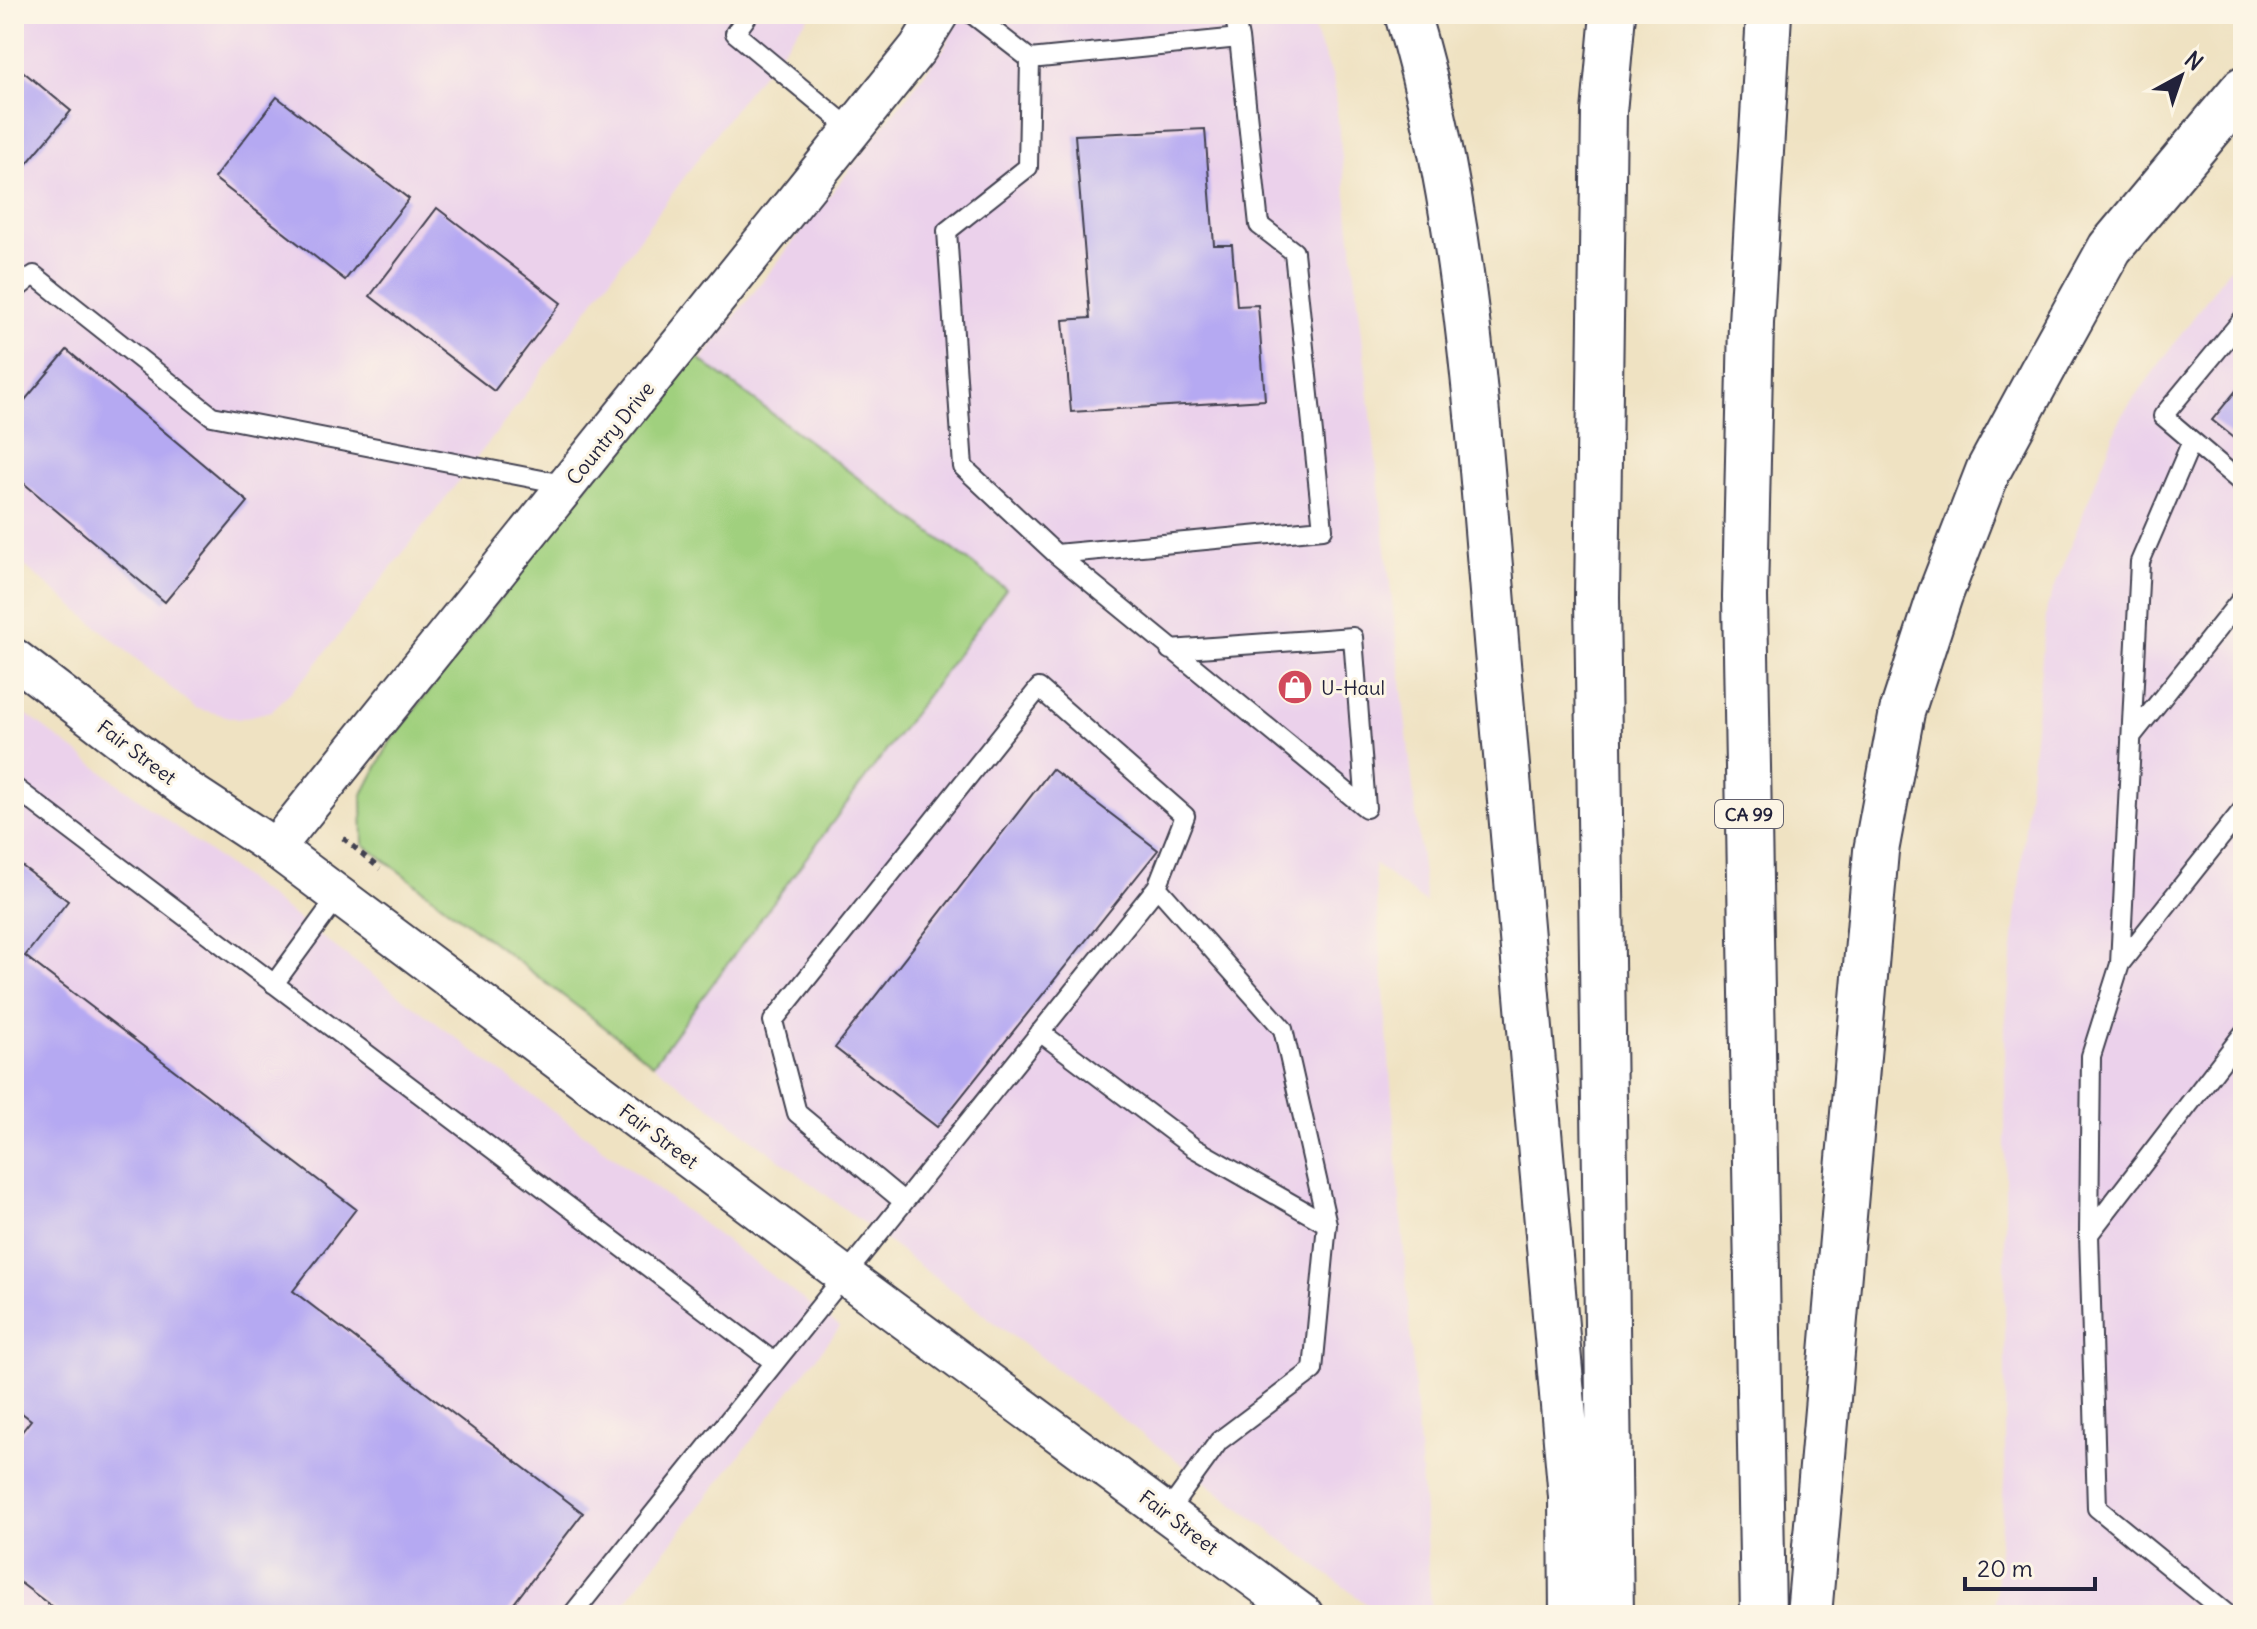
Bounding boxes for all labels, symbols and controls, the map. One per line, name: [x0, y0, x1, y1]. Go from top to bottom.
north arrow: [2141, 36, 2221, 116]
text: N: [2179, 45, 2209, 76]
street label: Country Drive: [561, 376, 659, 490]
shop icon: U-Haul: [1276, 668, 1314, 706]
place label: U-Haul: [1321, 675, 1385, 700]
street label: Fair Street: [93, 714, 182, 790]
road number: CA 99: [1715, 800, 1783, 828]
street label: Fair Street: [615, 1098, 704, 1174]
street label: Fair Street: [1135, 1484, 1224, 1560]
scale bar: [1965, 1541, 2095, 1591]
text: 20 m: [1977, 1553, 2033, 1583]

